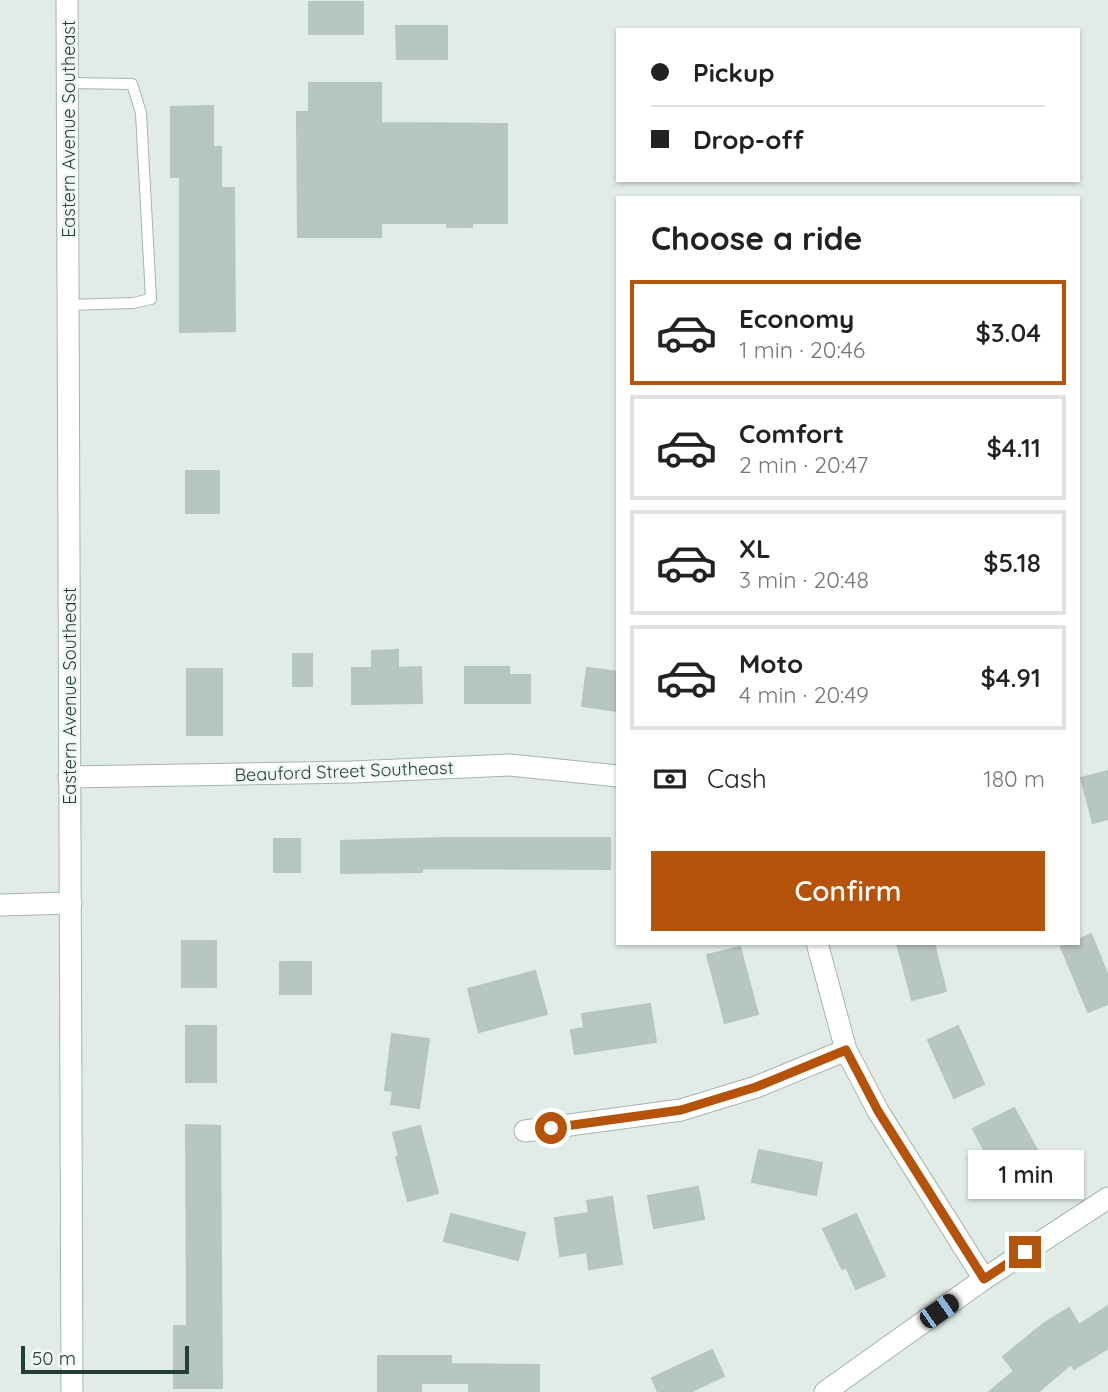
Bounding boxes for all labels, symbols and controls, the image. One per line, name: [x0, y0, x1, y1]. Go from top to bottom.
street label: Eastern Avenue Southeast: [57, 20, 80, 238]
text: Pickup: [693, 56, 775, 89]
text: Drop-off: [693, 123, 804, 156]
text: Choose a ride: [651, 218, 863, 258]
icon: car: [655, 301, 718, 364]
text: Economy: [739, 302, 854, 335]
text: $3.04: [975, 316, 1041, 349]
text: 1 min · 20:46: [739, 335, 865, 364]
icon: car: [655, 416, 718, 479]
text: Comfort: [739, 417, 844, 450]
text: $4.11: [986, 431, 1041, 464]
text: 2 min · 20:47: [739, 450, 868, 479]
icon: car: [655, 531, 718, 594]
text: XL: [739, 532, 771, 565]
text: $5.18: [983, 546, 1041, 579]
text: 3 min · 20:48: [739, 565, 869, 594]
street label: Eastern Avenue Southeast: [58, 587, 81, 805]
icon: car: [655, 646, 718, 709]
text: Moto: [739, 647, 803, 680]
text: $4.91: [980, 661, 1041, 694]
text: 4 min · 20:49: [739, 680, 869, 709]
street label: Beauford Street Southeast: [234, 756, 454, 786]
icon: cash: [651, 760, 689, 798]
text: Cash: [707, 762, 767, 795]
text: 180 m: [983, 764, 1045, 793]
button: Confirm: [651, 851, 1045, 931]
route start: [535, 1112, 567, 1144]
callout: 1 min: [967, 1150, 1083, 1200]
text: 1 min: [998, 1160, 1054, 1189]
route end: [1009, 1236, 1041, 1268]
car: [916, 1290, 963, 1332]
scale bar: [21, 1343, 189, 1375]
text: 50 m: [32, 1346, 76, 1370]

